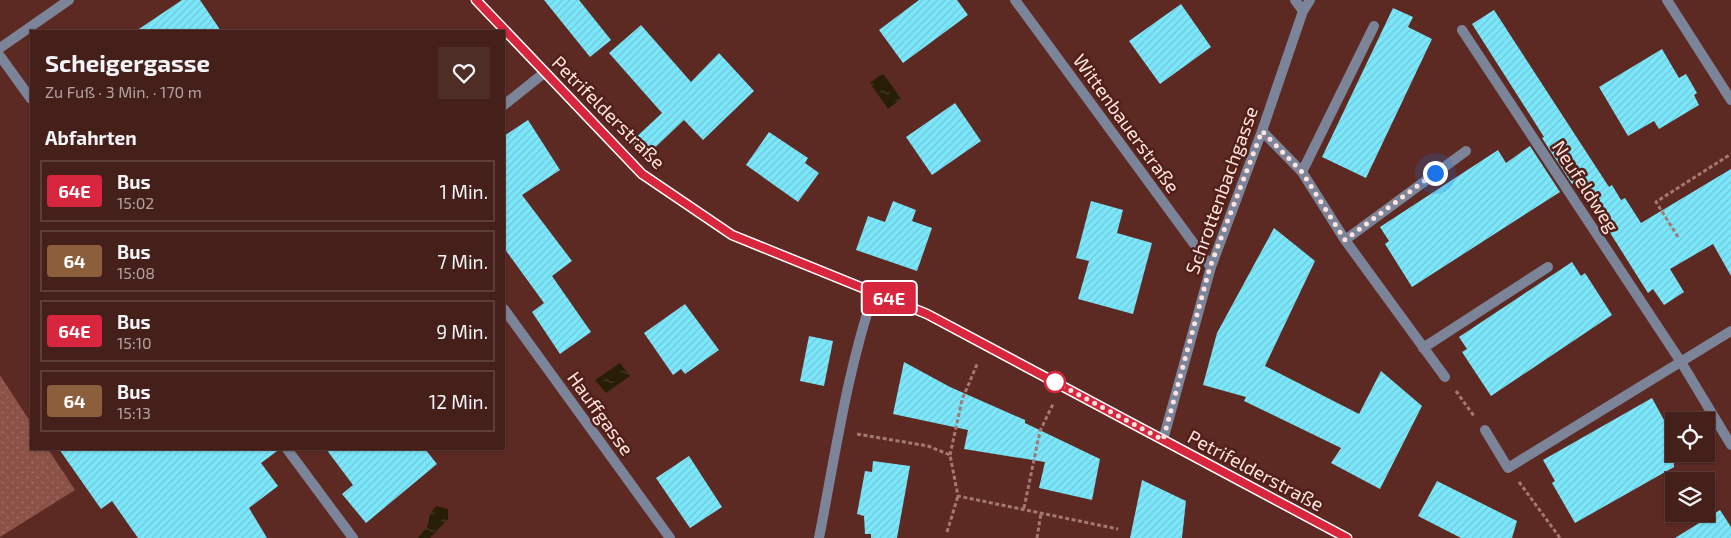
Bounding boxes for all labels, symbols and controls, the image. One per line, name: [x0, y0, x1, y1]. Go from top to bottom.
button: heart: [438, 47, 490, 99]
text: Scheigergasse: [45, 48, 210, 77]
street label: Wittenbauerstraße: [1069, 49, 1185, 197]
street label: Petrifelderstraße: [548, 51, 670, 173]
text: Zu Fuß · 3 Min. · 170 m: [45, 82, 202, 101]
street label: Schrottenbachgasse: [1180, 103, 1262, 277]
text: Abfahrten: [45, 126, 137, 149]
street label: Neufeldweg: [1548, 136, 1624, 236]
your location: [1423, 161, 1448, 186]
text: Bus: [117, 170, 151, 193]
text: 64E: [58, 180, 91, 202]
text: 1 Min.: [439, 180, 488, 203]
text: 15:02: [117, 193, 154, 212]
text: Bus: [117, 240, 151, 263]
text: 64: [63, 250, 86, 272]
text: 7 Min.: [437, 250, 488, 273]
text: 15:08: [117, 263, 155, 282]
line badge: 64E: [860, 282, 918, 314]
text: 64E: [873, 287, 905, 309]
text: Bus: [117, 310, 151, 333]
text: 64E: [58, 320, 91, 342]
text: 9 Min.: [436, 320, 488, 343]
text: 15:10: [117, 333, 152, 352]
street label: Hauffgasse: [563, 367, 639, 459]
unlabelled marker: [1044, 371, 1066, 393]
text: Bus: [117, 380, 151, 403]
text: 64: [63, 390, 86, 412]
text: 12 Min.: [429, 390, 488, 413]
text: 15:13: [117, 403, 151, 422]
map controls: [1665, 412, 1715, 522]
button: locate: [1665, 412, 1715, 462]
street label: Petrifelderstraße: [1184, 425, 1328, 515]
button: layers: [1665, 472, 1715, 522]

